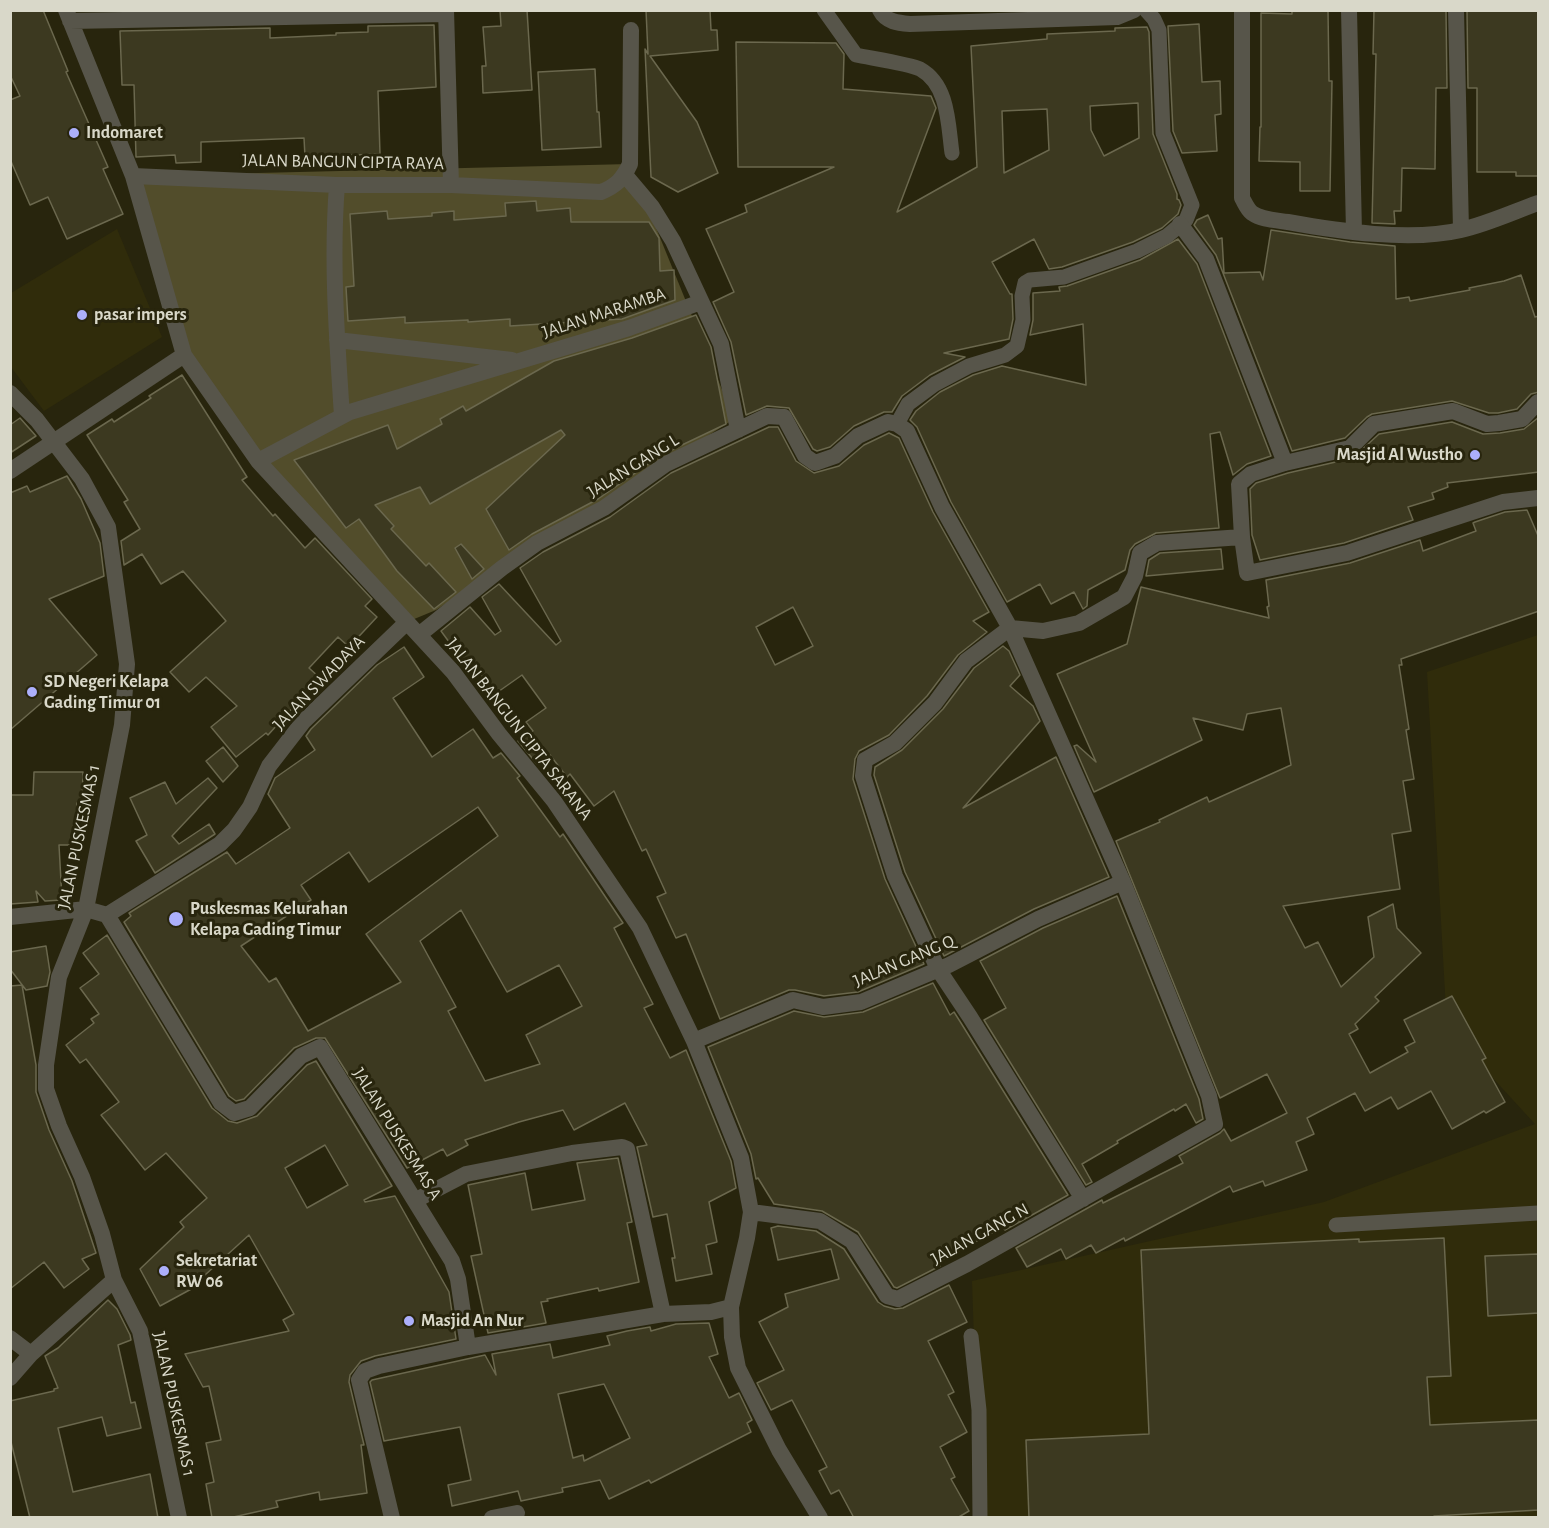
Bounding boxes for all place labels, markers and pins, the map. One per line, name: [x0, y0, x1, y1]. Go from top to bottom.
place label: Indomaret: [86, 122, 163, 144]
marker: Indomaret: [67, 126, 81, 140]
place label: pasar impers: [94, 304, 187, 326]
marker: pasar impers: [75, 308, 89, 322]
place label: Masjid Al Wustho: [1337, 444, 1463, 466]
marker: Masjid Al Wustho: [1468, 448, 1482, 462]
place label: SD Negeri Kelapa Gading Timur 01: [44, 671, 169, 714]
marker: SD Negeri Kelapa Gading Timur 01: [25, 685, 39, 699]
place label: Puskesmas Kelurahan Kelapa Gading Timur: [190, 898, 348, 940]
marker: Puskesmas Kelurahan Kelapa Gading Timur: [167, 910, 185, 928]
place label: Sekretariat RW 06: [176, 1250, 257, 1292]
marker: Sekretariat RW 06: [157, 1264, 171, 1278]
place label: Masjid An Nur: [421, 1310, 524, 1332]
marker: Masjid An Nur: [402, 1314, 416, 1328]

